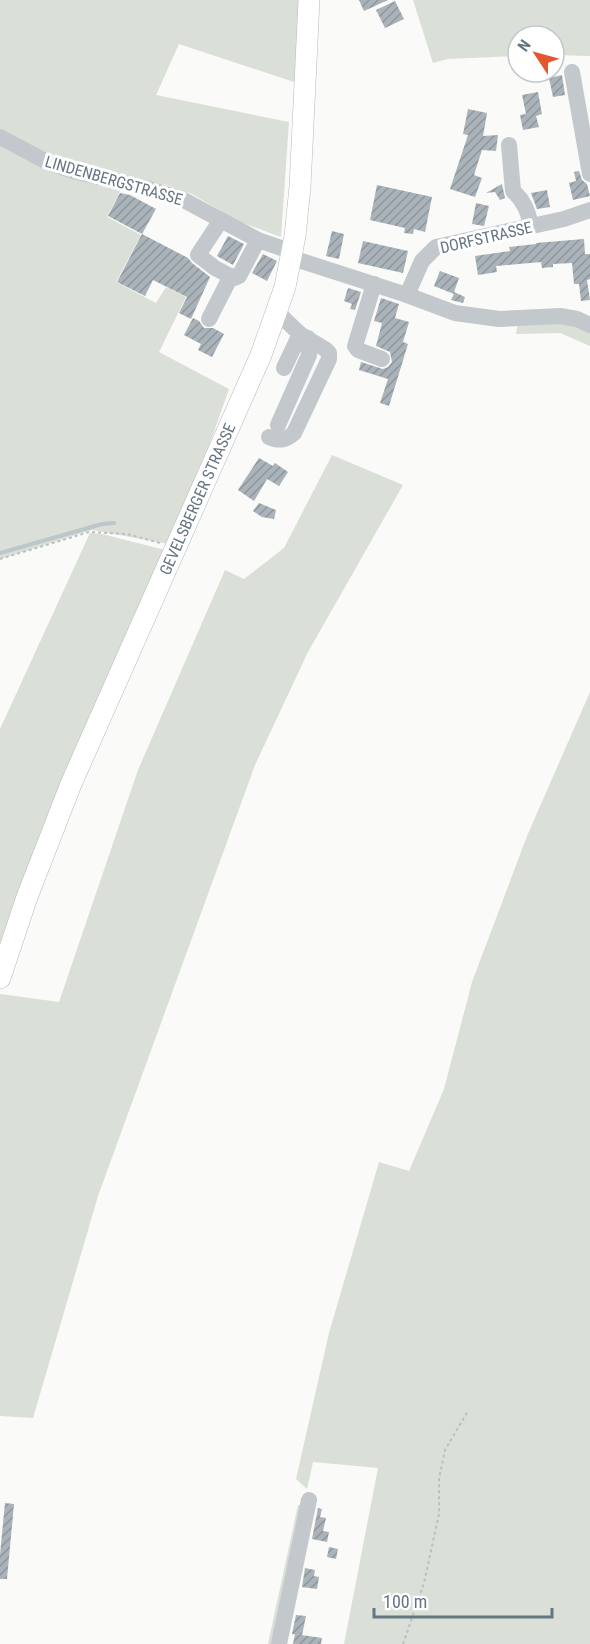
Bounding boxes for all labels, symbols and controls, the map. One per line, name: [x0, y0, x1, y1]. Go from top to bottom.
north arrow: [506, 24, 566, 84]
text: N: [514, 36, 535, 55]
street label: LINDENBERGSTRASSE: [43, 152, 185, 209]
street label: DORFSTRASSE: [438, 218, 534, 257]
street label: GEVELSBERGER STRASSE: [155, 420, 239, 578]
scale bar: [374, 1581, 552, 1619]
text: 100 m: [383, 1591, 427, 1612]

